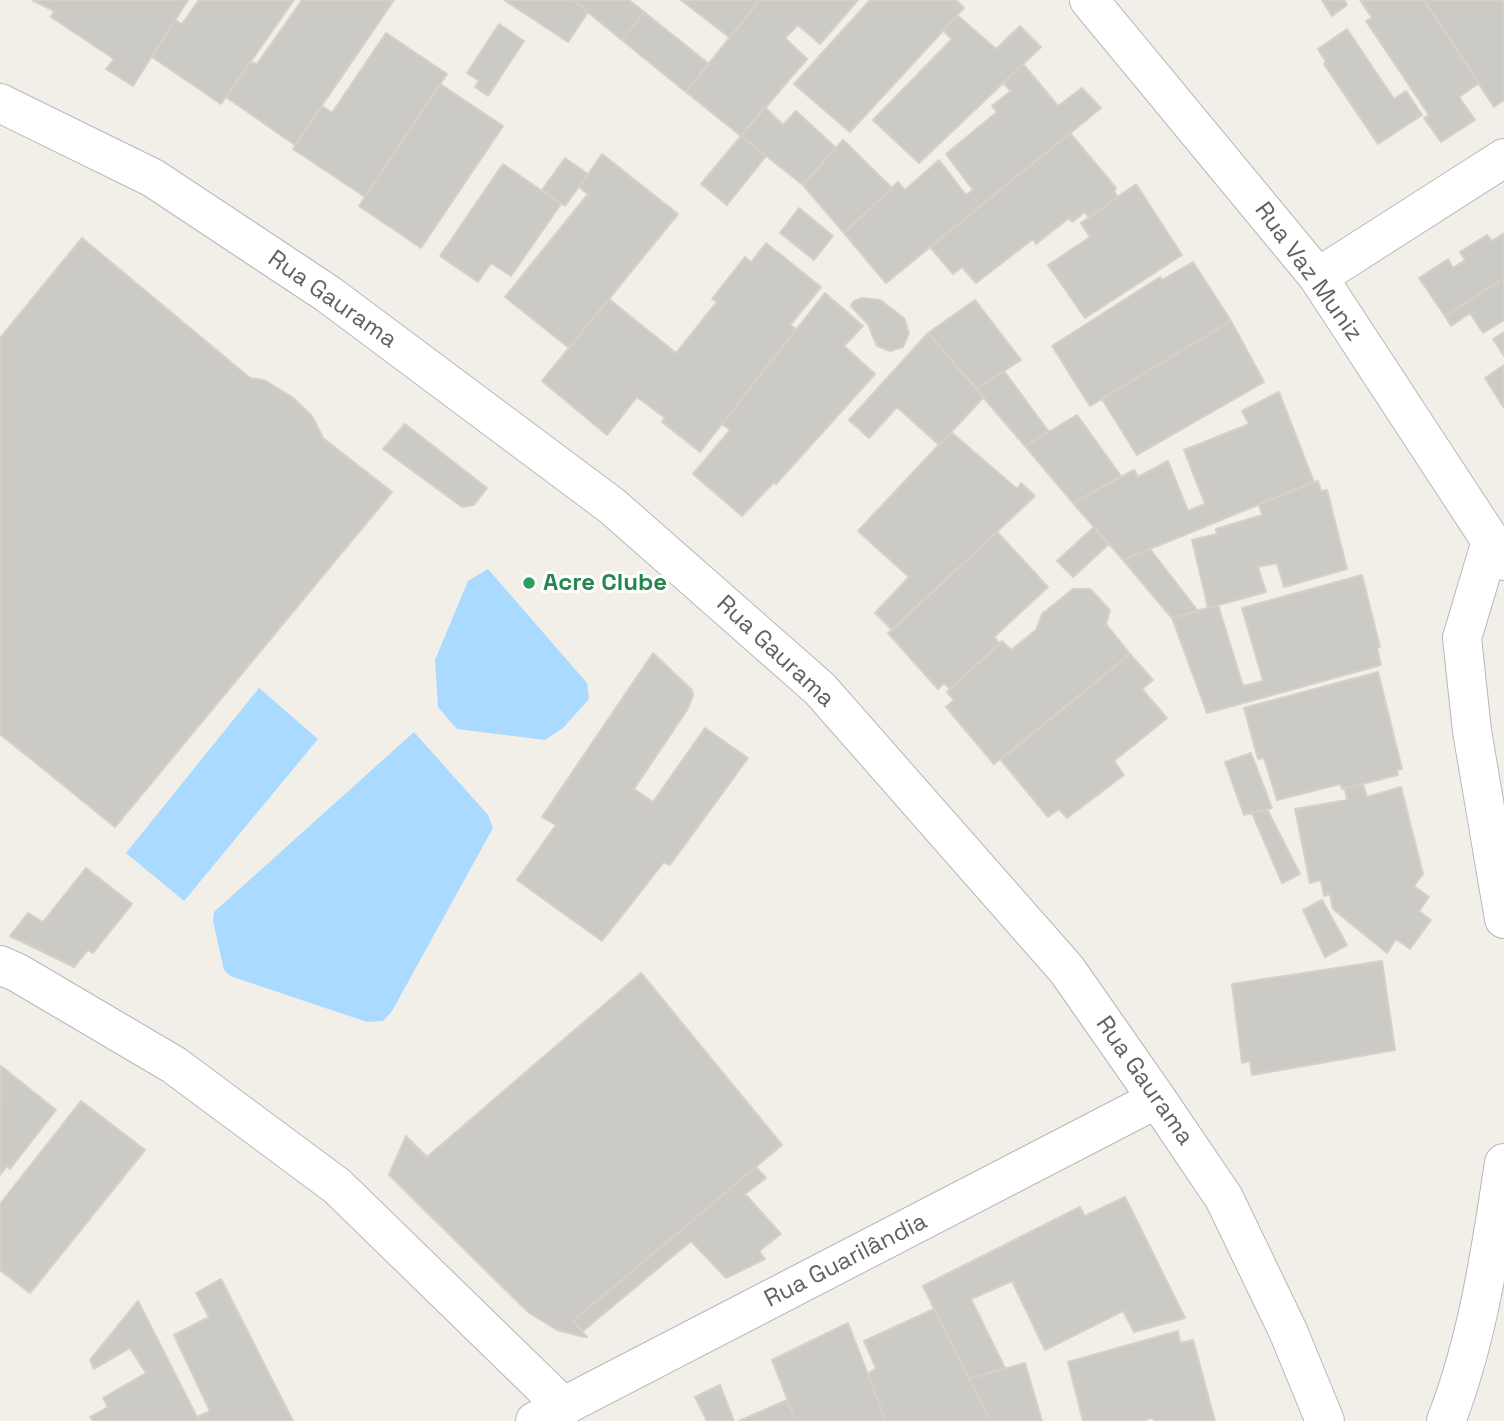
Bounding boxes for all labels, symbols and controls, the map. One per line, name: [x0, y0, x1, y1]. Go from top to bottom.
street label: Rua Vaz Muniz: [1248, 197, 1368, 347]
street label: Rua Gaurama: [262, 245, 402, 355]
place label: Acre Clube: [543, 569, 667, 597]
marker: Acre Clube: [521, 575, 537, 591]
street label: Rua Gaurama: [710, 590, 840, 714]
street label: Rua Gaurama: [1089, 1011, 1199, 1151]
street label: Rua Guarilândia: [760, 1208, 932, 1314]

